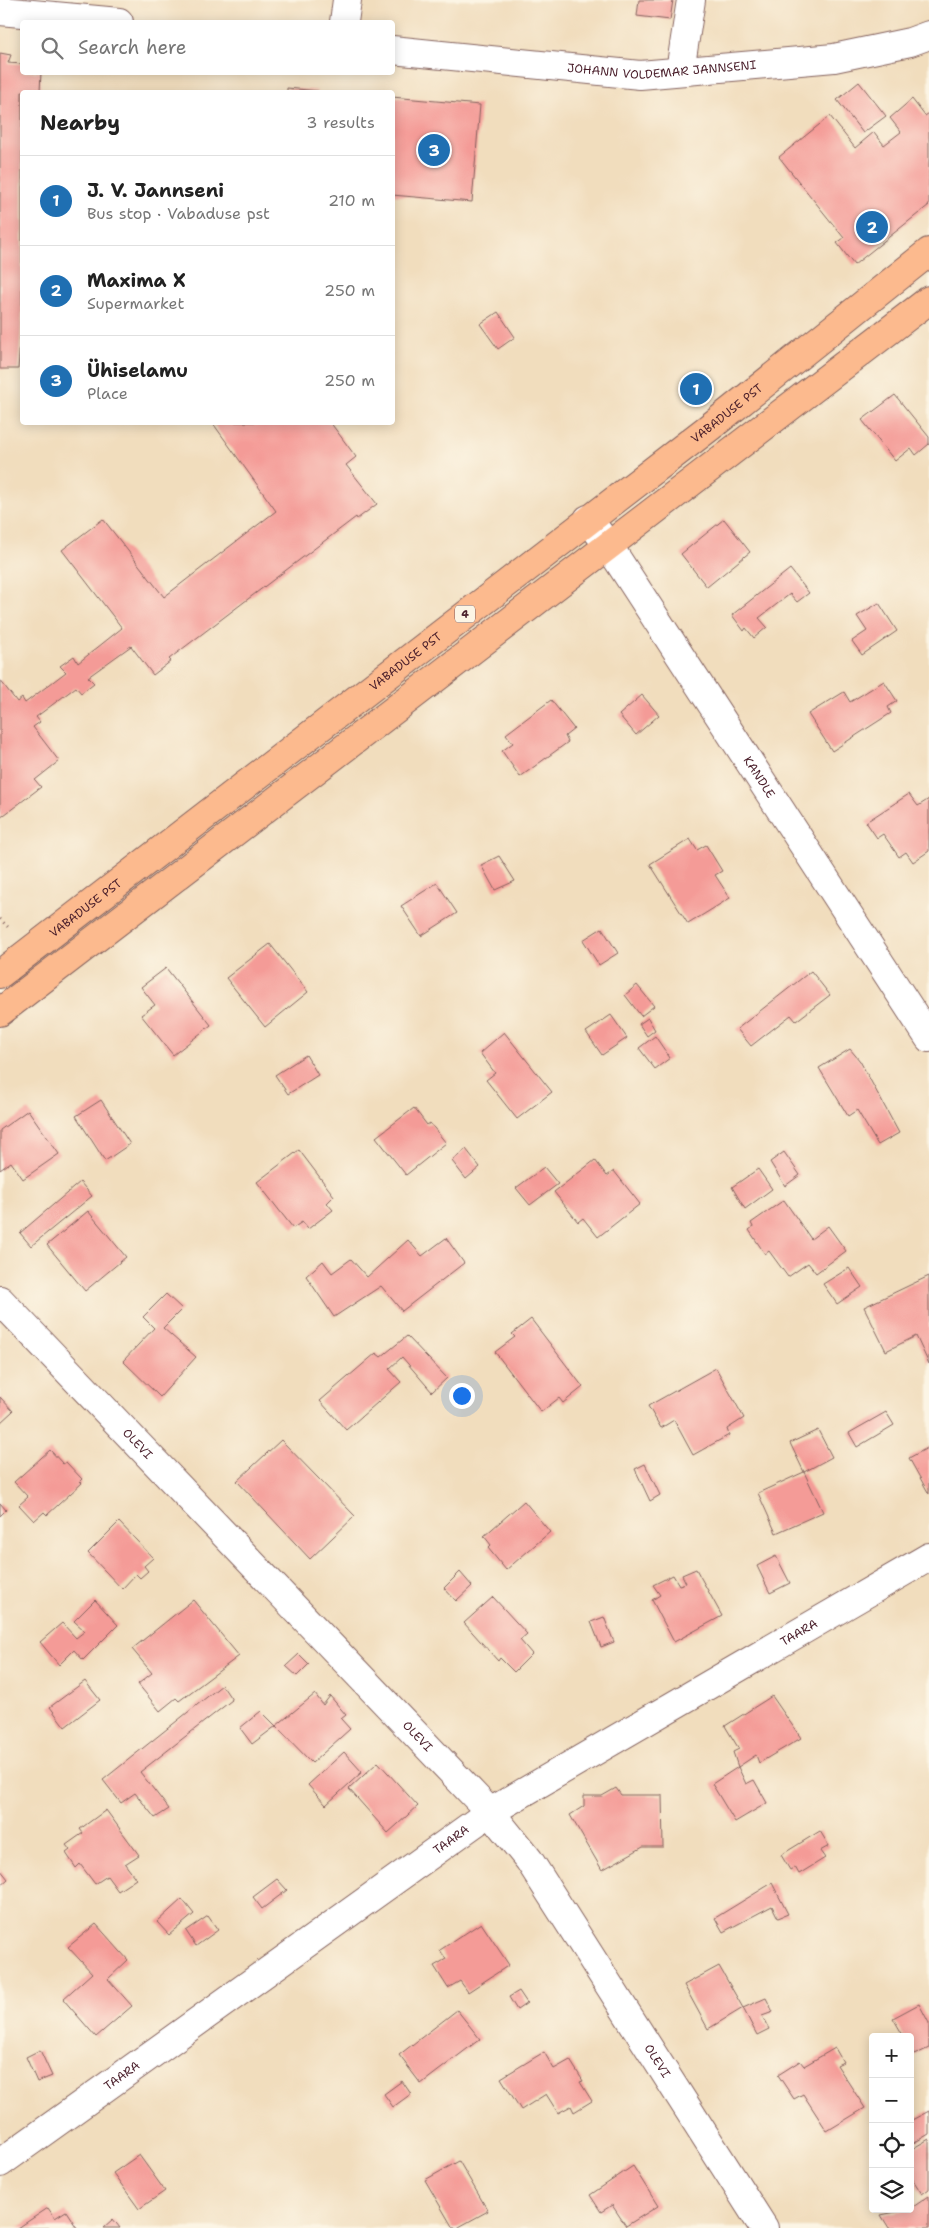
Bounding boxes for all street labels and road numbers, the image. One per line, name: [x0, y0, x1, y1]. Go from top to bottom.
street label: JOHANN VOLDEMAR JANNSENI: [566, 57, 757, 83]
street label: VABADUSE PST: [688, 380, 767, 447]
road number: 4: [455, 606, 475, 622]
street label: VABADUSE PST: [366, 628, 445, 694]
street label: KANDLE: [740, 753, 779, 801]
street label: VABADUSE PST: [46, 875, 125, 941]
street label: OLEVI: [119, 1425, 156, 1463]
street label: TAARA: [777, 1615, 821, 1650]
street label: OLEVI: [399, 1718, 436, 1755]
street label: TAARA: [430, 1821, 473, 1858]
street label: OLEVI: [641, 2041, 674, 2081]
street label: TAARA: [101, 2057, 143, 2094]

